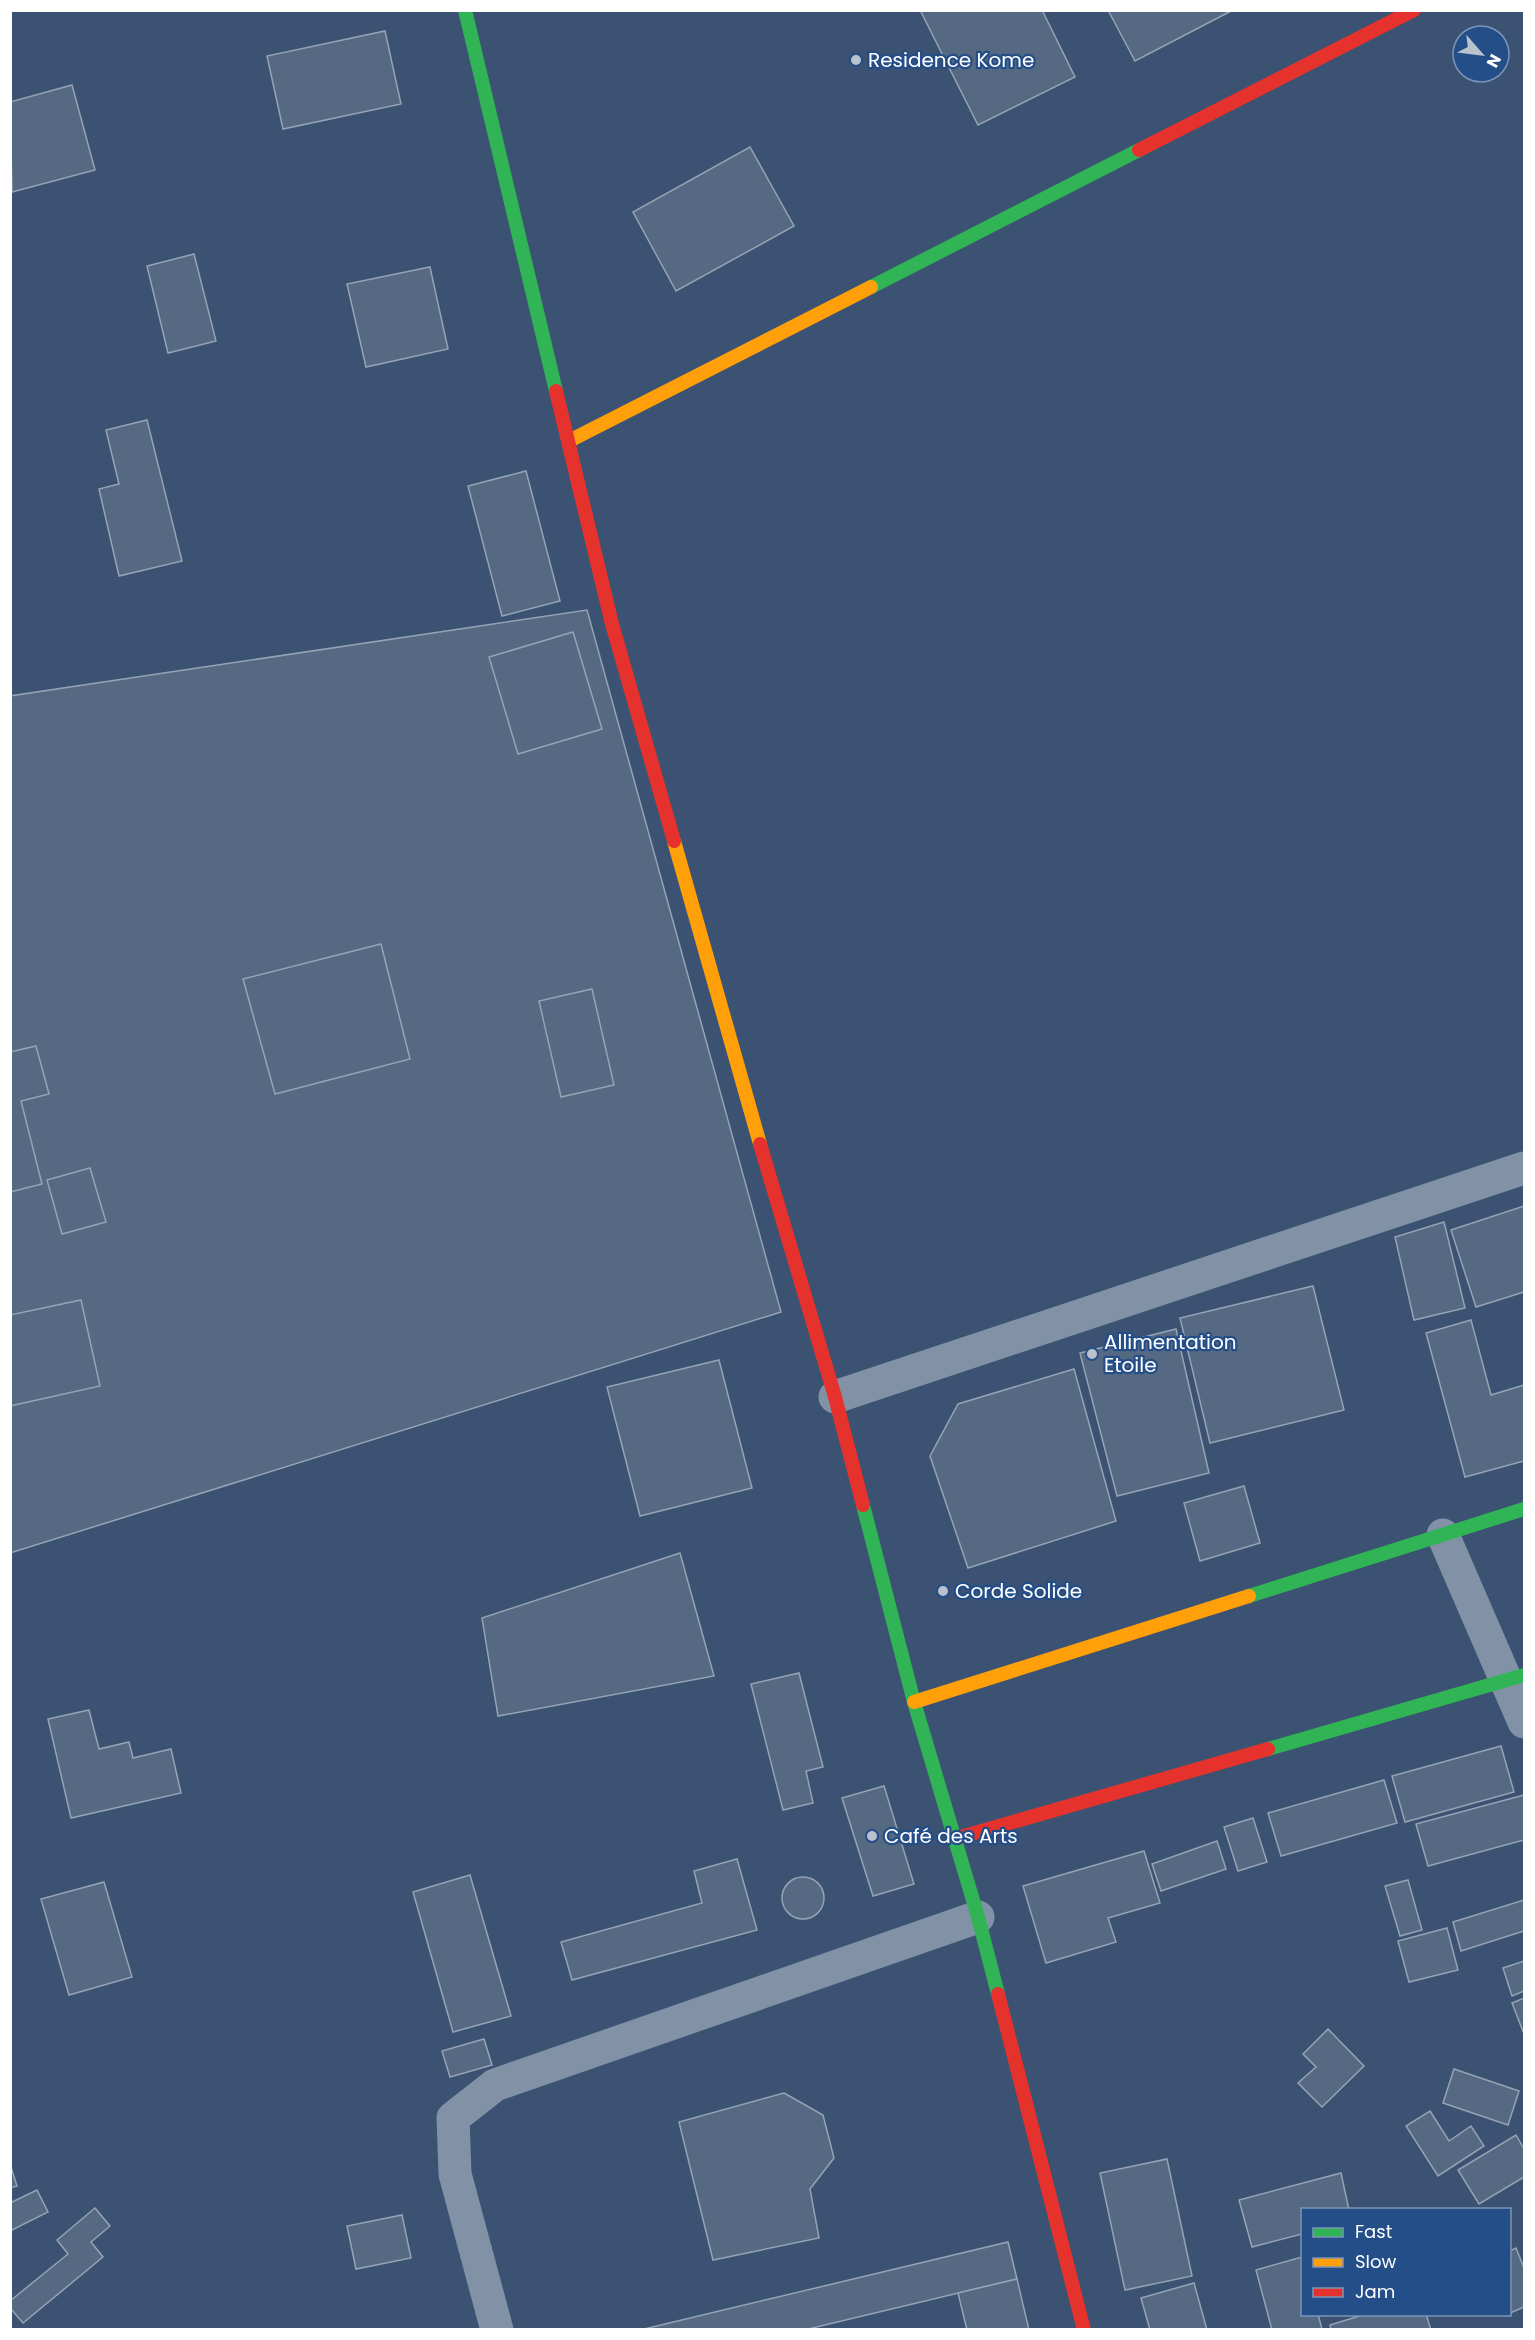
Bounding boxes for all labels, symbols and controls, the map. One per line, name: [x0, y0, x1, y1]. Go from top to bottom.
north arrow: [1451, 24, 1511, 84]
place label: Residence Kome: [868, 46, 1034, 74]
text: N: [1481, 50, 1507, 72]
marker: Residence Kome: [849, 53, 863, 67]
place label: Allimentation Etoile: [1104, 1328, 1237, 1379]
marker: Allimentation Etoile: [1085, 1347, 1099, 1361]
place label: Corde Solide: [955, 1577, 1082, 1605]
marker: Corde Solide: [936, 1584, 950, 1598]
place label: Café des Arts: [884, 1822, 1018, 1850]
marker: Café des Arts: [865, 1829, 879, 1843]
legend: [1301, 2208, 1511, 2316]
text: Fast: [1355, 2219, 1392, 2244]
text: Slow: [1355, 2249, 1397, 2274]
text: Jam: [1355, 2279, 1395, 2304]

